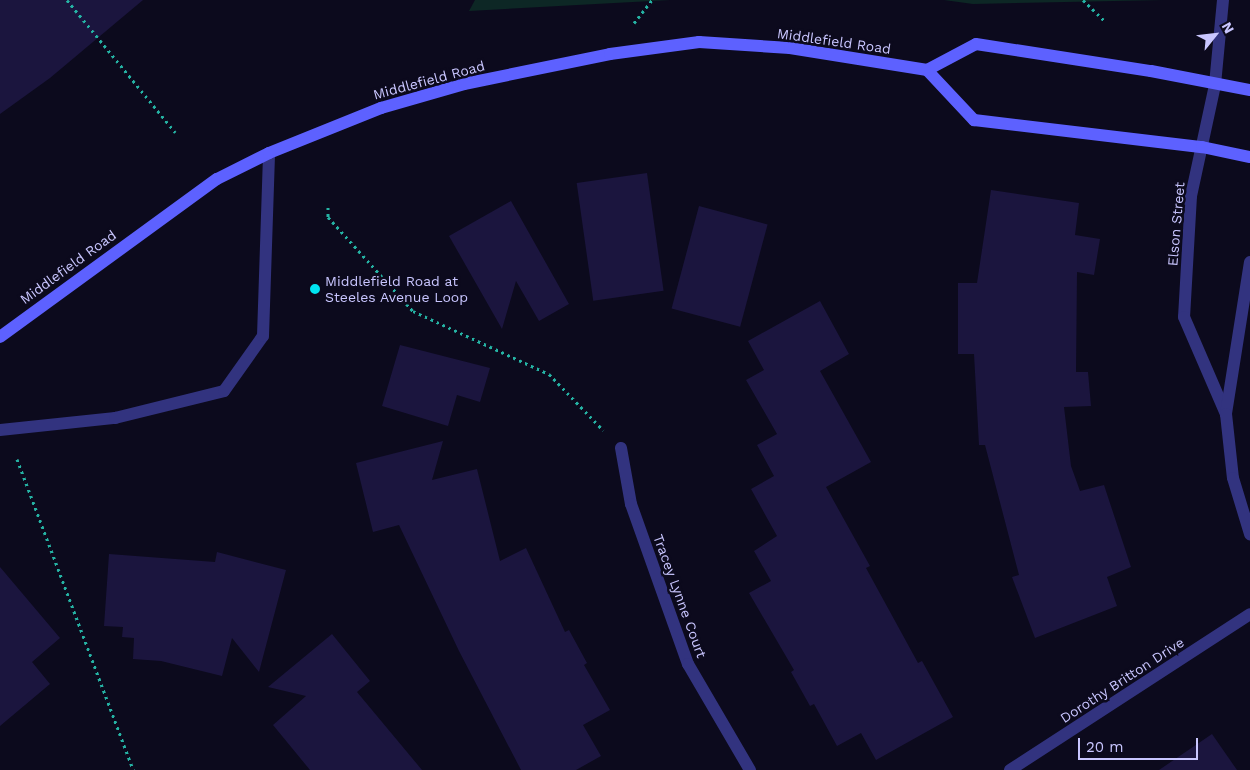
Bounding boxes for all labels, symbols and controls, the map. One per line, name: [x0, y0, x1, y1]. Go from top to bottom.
north arrow: [1190, 10, 1240, 60]
text: N: [1219, 19, 1238, 36]
street label: Middlefield Road: [776, 25, 892, 57]
street label: Middlefield Road: [371, 57, 487, 103]
street label: Elson Street: [1164, 181, 1188, 267]
street label: Middlefield Road: [17, 226, 119, 308]
place label: Middlefield Road at Steeles Avenue Loop: [325, 273, 469, 306]
marker: Middlefield Road at Steeles Avenue Loop: [309, 283, 321, 295]
street label: Tracey Lynne Court: [650, 532, 710, 660]
street label: Dorothy Britton Drive: [1057, 634, 1187, 726]
scale bar: [1080, 728, 1200, 760]
text: 20 m: [1086, 738, 1124, 756]

